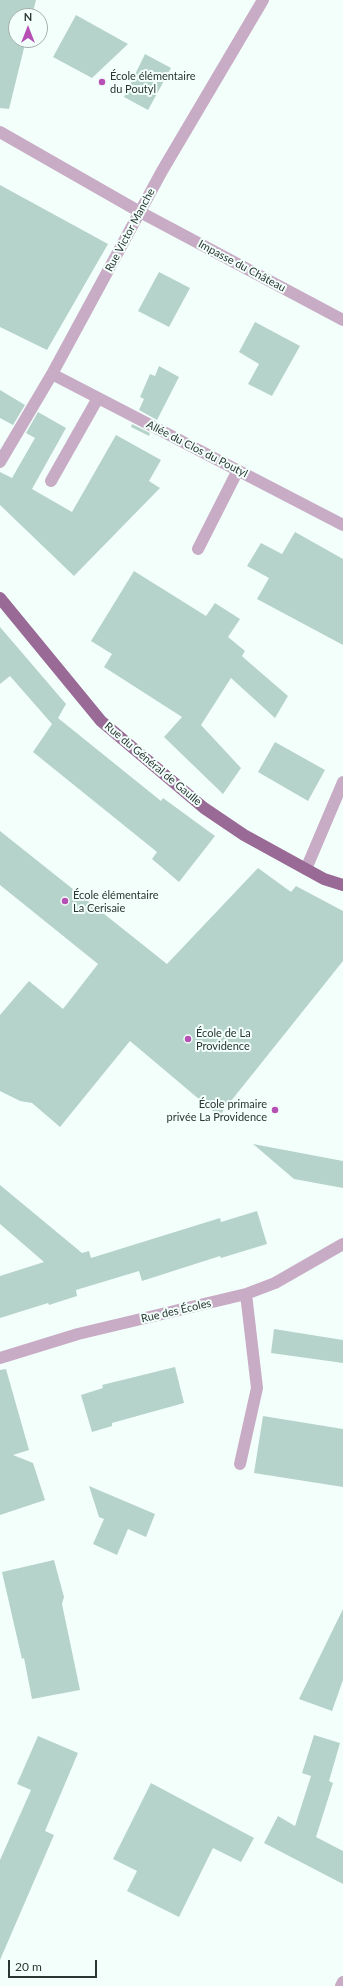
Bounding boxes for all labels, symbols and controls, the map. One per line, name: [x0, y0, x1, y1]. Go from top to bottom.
north arrow: [8, 8, 48, 48]
text: N: [24, 10, 32, 23]
place label: École élémentaire du Poutyl: [110, 69, 195, 95]
marker: École élémentaire du Poutyl: [97, 77, 107, 87]
street label: Rue Victor Manche: [102, 186, 158, 274]
street label: Impasse du Château: [196, 237, 288, 295]
street label: Allée du Clos du Poutyl: [144, 418, 250, 480]
street label: Rue du Général de Gaulle: [102, 720, 204, 808]
place label: École élémentaire La Cerisaie: [73, 888, 158, 914]
marker: École élémentaire La Cerisaie: [60, 896, 70, 906]
place label: École de La Providence: [196, 1026, 251, 1052]
marker: École de La Providence: [183, 1034, 193, 1044]
place label: École primaire privée La Providence: [167, 1097, 267, 1123]
marker: École primaire privée La Providence: [270, 1105, 280, 1115]
street label: Rue des Écoles: [140, 1297, 212, 1325]
scale bar: [10, 1952, 99, 1978]
text: 20 m: [15, 1959, 42, 1974]

